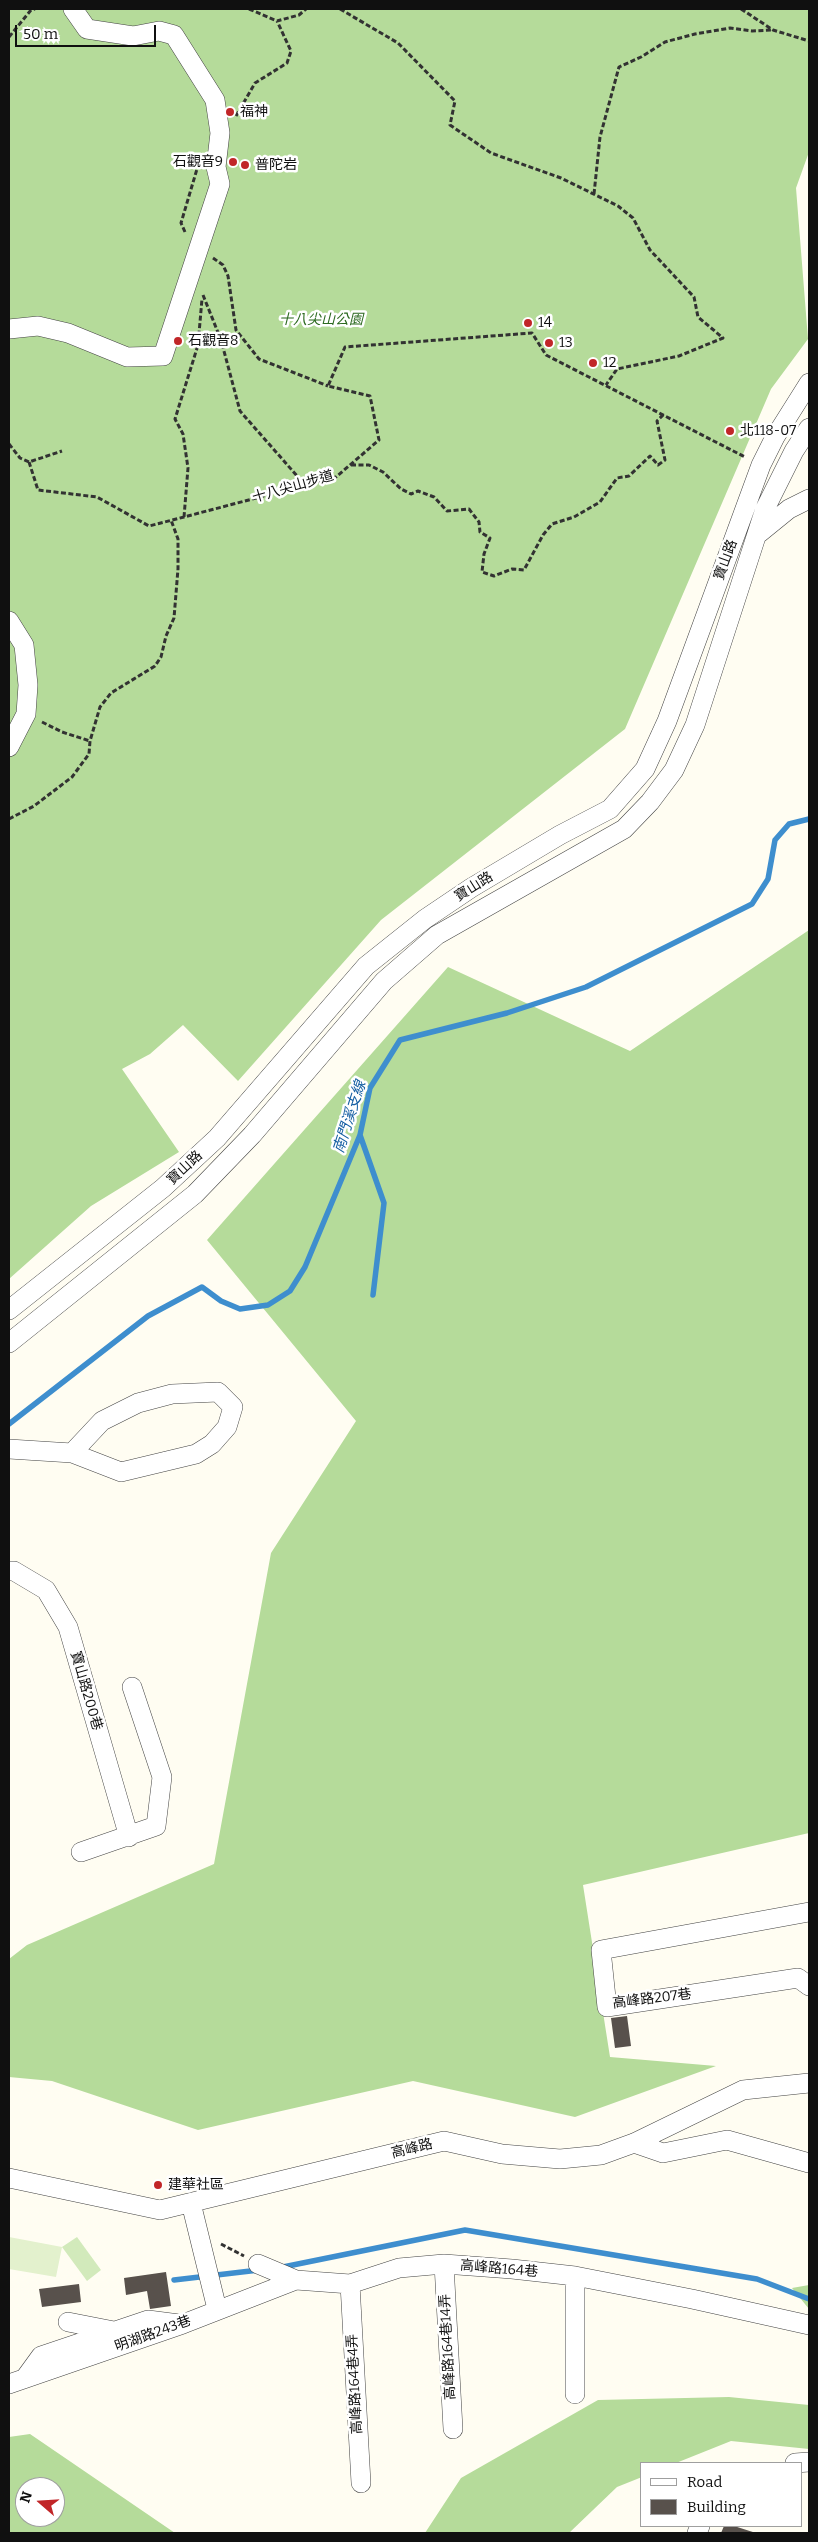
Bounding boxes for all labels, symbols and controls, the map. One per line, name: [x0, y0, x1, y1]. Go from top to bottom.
scale bar: [18, 15, 159, 47]
text: 50 m: [23, 25, 58, 43]
place label: 福神: [240, 104, 268, 120]
marker: 福神: [224, 106, 236, 118]
place label: 石觀音9: [173, 154, 223, 170]
marker: 石觀音9: [227, 156, 239, 168]
place label: 普陀岩: [255, 157, 297, 173]
marker: 普陀岩: [239, 159, 251, 171]
park label: 十八尖山公園: [279, 312, 363, 328]
place label: 14: [538, 315, 552, 331]
marker: 14: [522, 317, 534, 329]
place label: 石觀音8: [188, 333, 238, 349]
marker: 石觀音8: [172, 335, 184, 347]
place label: 13: [559, 335, 573, 351]
marker: 13: [543, 337, 555, 349]
place label: 12: [603, 355, 616, 371]
marker: 12: [587, 357, 599, 369]
place label: 北118-07: [740, 423, 796, 439]
marker: 北118-07: [724, 425, 736, 437]
street label: 十八尖山步道: [250, 467, 336, 507]
street label: 寶山路: [711, 537, 741, 583]
street label: 寶山路: [452, 869, 496, 905]
water label: 南門溪支線: [330, 1079, 370, 1155]
street label: 寶山路: [164, 1148, 206, 1188]
street label: 寶山路200巷: [67, 1649, 105, 1733]
street label: 高峰路207巷: [611, 1986, 693, 2012]
street label: 高峰路: [390, 2136, 434, 2162]
place label: 建華社區: [168, 2177, 224, 2193]
marker: 建華社區: [152, 2179, 164, 2191]
street label: 高峰路164巷: [459, 2257, 539, 2281]
street label: 高峰路164巷14弄: [437, 2294, 459, 2400]
street label: 明湖路243巷: [113, 2312, 193, 2356]
street label: 高峰路164巷4弄: [344, 2333, 366, 2435]
legend: [640, 2462, 803, 2527]
text: Road: [687, 2473, 722, 2491]
north arrow: [15, 2477, 65, 2527]
text: N: [16, 2489, 36, 2505]
text: Building: [687, 2498, 746, 2516]

